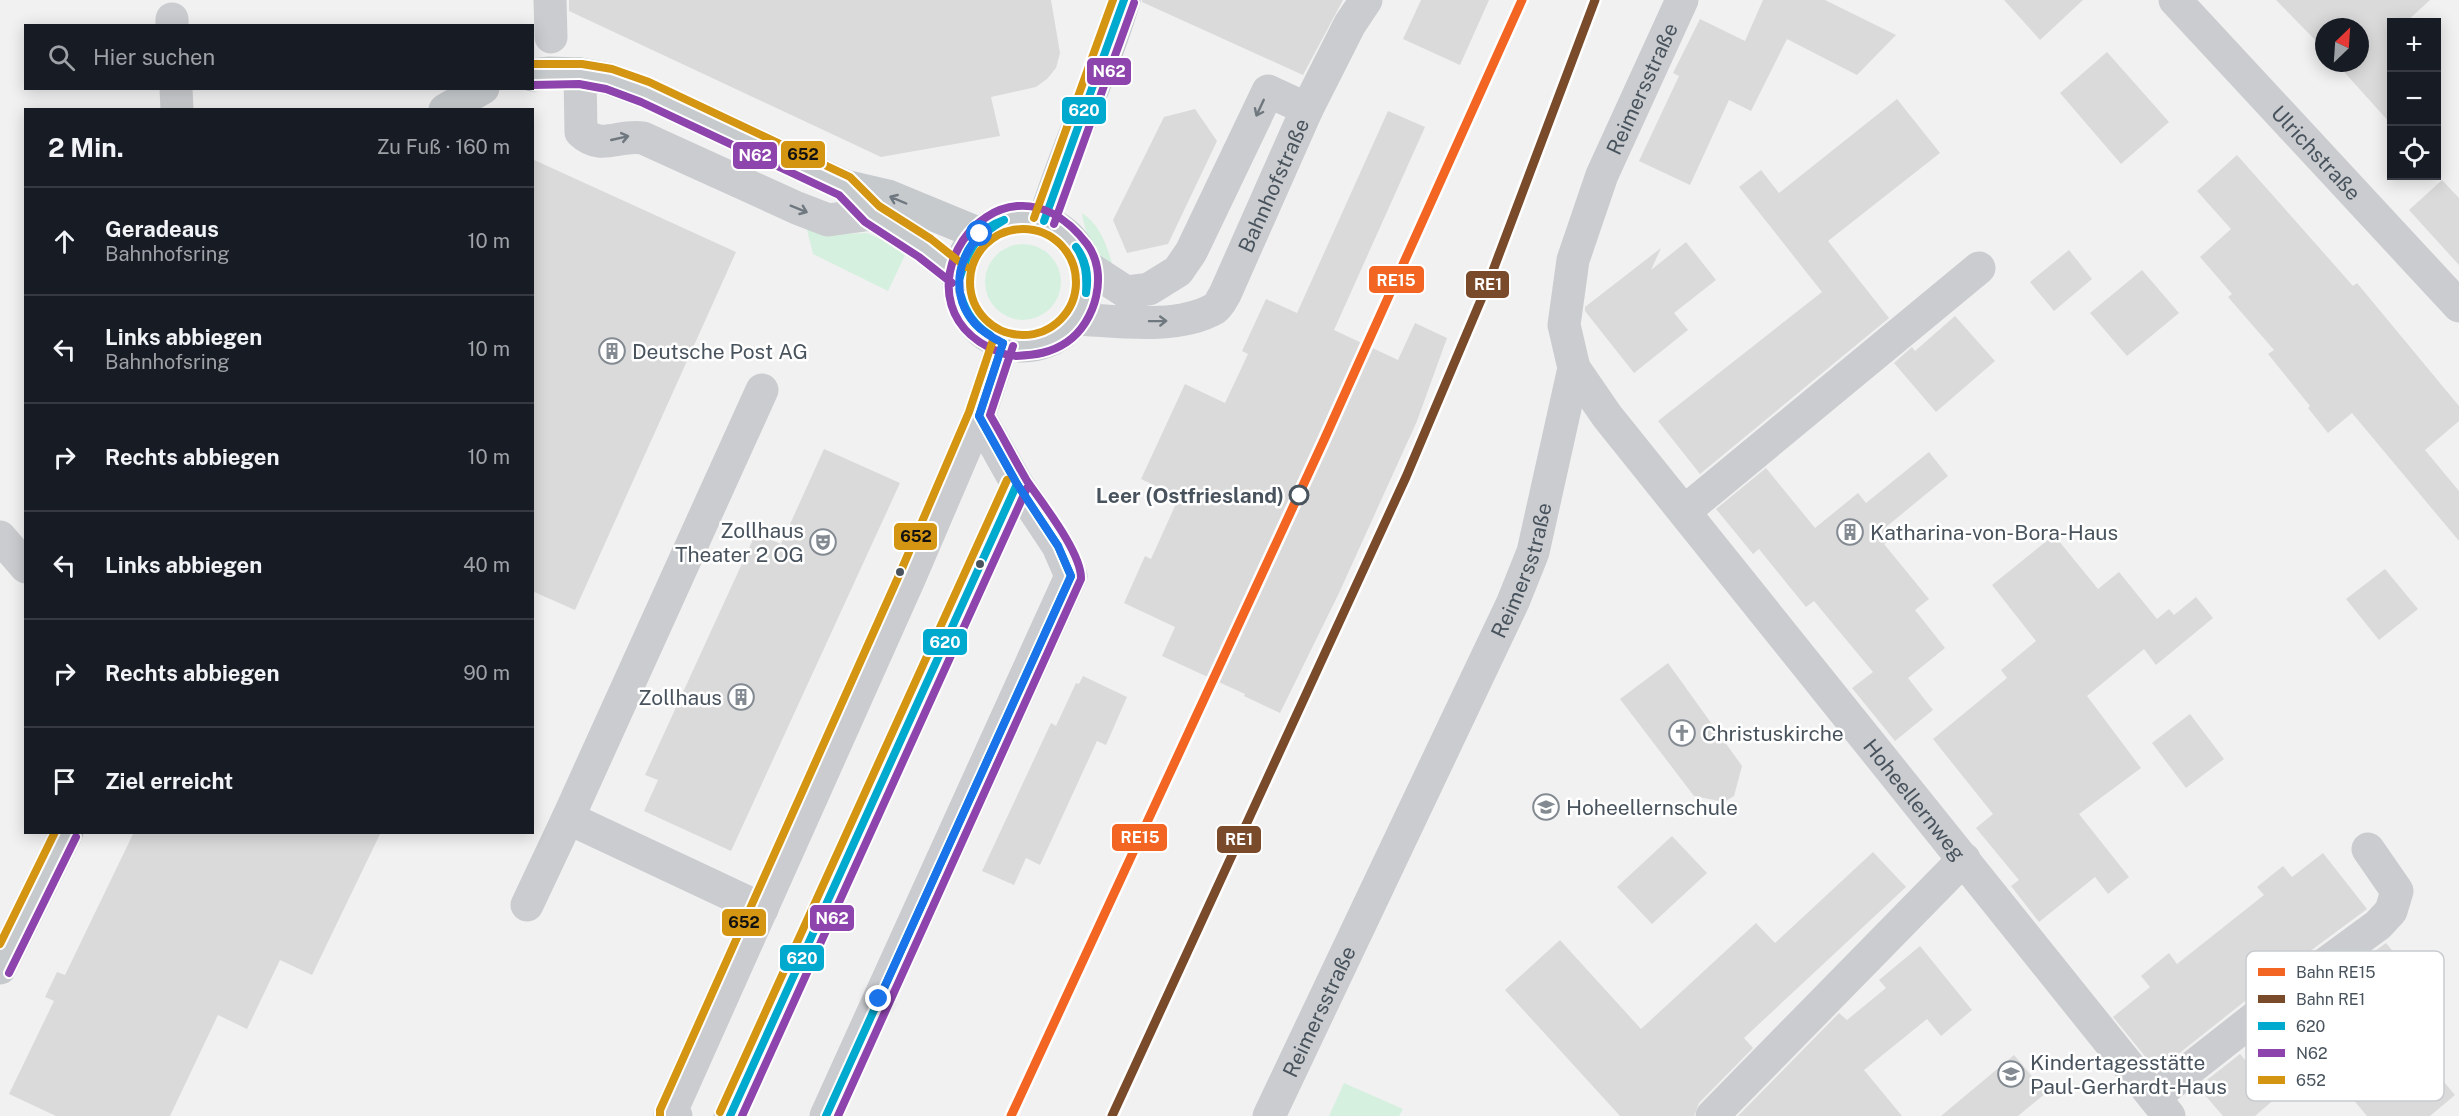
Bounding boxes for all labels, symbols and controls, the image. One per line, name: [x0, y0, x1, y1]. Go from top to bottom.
north arrow: [2315, 18, 2369, 72]
map controls: [2387, 18, 2441, 180]
button: +: [2387, 18, 2441, 72]
street label: Reimersstraße: [1601, 19, 1682, 158]
search box: [24, 24, 534, 90]
icon: search: [45, 41, 78, 74]
text: Hier suchen: [93, 44, 215, 70]
line badge: N62: [1086, 57, 1132, 86]
text: N62: [1092, 62, 1126, 81]
button: −: [2387, 72, 2441, 126]
line badge: 620: [1061, 96, 1107, 125]
one-way arrow: [1253, 98, 1265, 116]
street label: Ulrichstraße: [2267, 100, 2366, 205]
text: 620: [1068, 101, 1100, 120]
street label: Bahnhofstraße: [1233, 114, 1314, 256]
button: locate: [2387, 126, 2441, 180]
text: 2 Min.: [48, 132, 124, 163]
one-way arrow: [609, 132, 629, 143]
text: Zu Fuß · 160 m: [377, 135, 510, 159]
line badge: 652: [780, 140, 826, 169]
line badge: N62: [732, 141, 778, 170]
text: 652: [787, 145, 819, 164]
text: N62: [738, 146, 772, 165]
one-way arrow: [889, 194, 907, 205]
one-way arrow: [789, 204, 807, 215]
text: Geradeaus: [105, 216, 219, 242]
route start: [966, 220, 992, 246]
icon: ahead: [48, 225, 81, 258]
text: 10 m: [467, 229, 510, 253]
text: Bahnhofsring: [105, 242, 230, 266]
line badge: RE15: [1368, 265, 1425, 294]
line badge: RE1: [1465, 270, 1510, 299]
text: RE15: [1377, 271, 1416, 290]
text: RE1: [1474, 275, 1502, 294]
one-way arrow: [1147, 315, 1167, 327]
text: Links abbiegen: [105, 324, 262, 350]
icon: left: [48, 333, 81, 366]
building icon: Deutsche Post AG: [597, 336, 627, 366]
text: 10 m: [467, 337, 510, 361]
place label: Deutsche Post AG: [632, 339, 808, 364]
text: Bahnhofsring: [105, 350, 230, 374]
icon: right: [48, 441, 81, 474]
text: Rechts abbiegen: [105, 444, 280, 470]
text: 10 m: [467, 445, 510, 469]
place label: Leer (Ostfriesland): [1096, 483, 1284, 508]
marker: Leer (Ostfriesland): [1289, 485, 1309, 505]
street label: Reimersstraße: [1485, 500, 1556, 642]
building icon: Katharina-von-Bora-Haus: [1835, 517, 1865, 547]
place label: Zollhaus Theater 2 OG: [675, 518, 804, 567]
place label: Katharina-von-Bora-Haus: [1870, 520, 2118, 545]
line badge: 652: [893, 522, 938, 551]
theatre icon: Zollhaus Theater 2 OG: [808, 527, 838, 557]
text: 652: [900, 527, 932, 546]
icon: left: [48, 549, 81, 582]
text: Links abbiegen: [105, 552, 262, 578]
text: 40 m: [463, 553, 510, 577]
unlabelled marker: [974, 558, 986, 570]
unlabelled marker: [894, 566, 906, 578]
line badge: 620: [922, 628, 968, 656]
text: 620: [929, 633, 961, 652]
icon: right: [48, 657, 81, 690]
text: Rechts abbiegen: [105, 660, 280, 686]
text: 90 m: [463, 661, 510, 685]
building icon: Zollhaus: [726, 682, 756, 712]
place label: Zollhaus: [638, 685, 722, 710]
church icon: Christuskirche: [1667, 718, 1697, 748]
place label: Christuskirche: [1702, 721, 1844, 746]
street label: Hoheellernweg: [1859, 734, 1971, 865]
icon: arrive: [48, 765, 81, 798]
text: Ziel erreicht: [105, 768, 233, 794]
school or university icon: Hoheellernschule: [1531, 792, 1561, 822]
place label: Hoheellernschule: [1566, 795, 1738, 820]
line badge: RE15: [1111, 823, 1168, 852]
line badge: RE1: [1216, 825, 1262, 854]
text: RE15: [1121, 828, 1160, 847]
text: RE1: [1225, 830, 1253, 849]
line badge: N62: [809, 904, 855, 932]
line badge: 652: [721, 908, 767, 937]
text: N62: [815, 909, 849, 928]
text: 652: [728, 913, 760, 932]
street label: Reimersstraße: [1277, 942, 1361, 1081]
line badge: 620: [779, 944, 825, 972]
text: 620: [786, 949, 818, 968]
legend: [2246, 951, 2444, 1101]
text: Bahn RE15: [2296, 963, 2375, 982]
route end: [865, 985, 891, 1011]
text: Bahn RE1: [2296, 990, 2365, 1009]
text: 620: [2296, 1017, 2325, 1036]
text: N62: [2296, 1044, 2328, 1063]
place label: Kindertagesstätte Paul-Gerhardt-Haus: [2030, 1050, 2227, 1099]
school or university icon: Kindertagesstätte Paul-Gerhardt-Haus: [1996, 1059, 2026, 1089]
text: 652: [2296, 1071, 2326, 1090]

